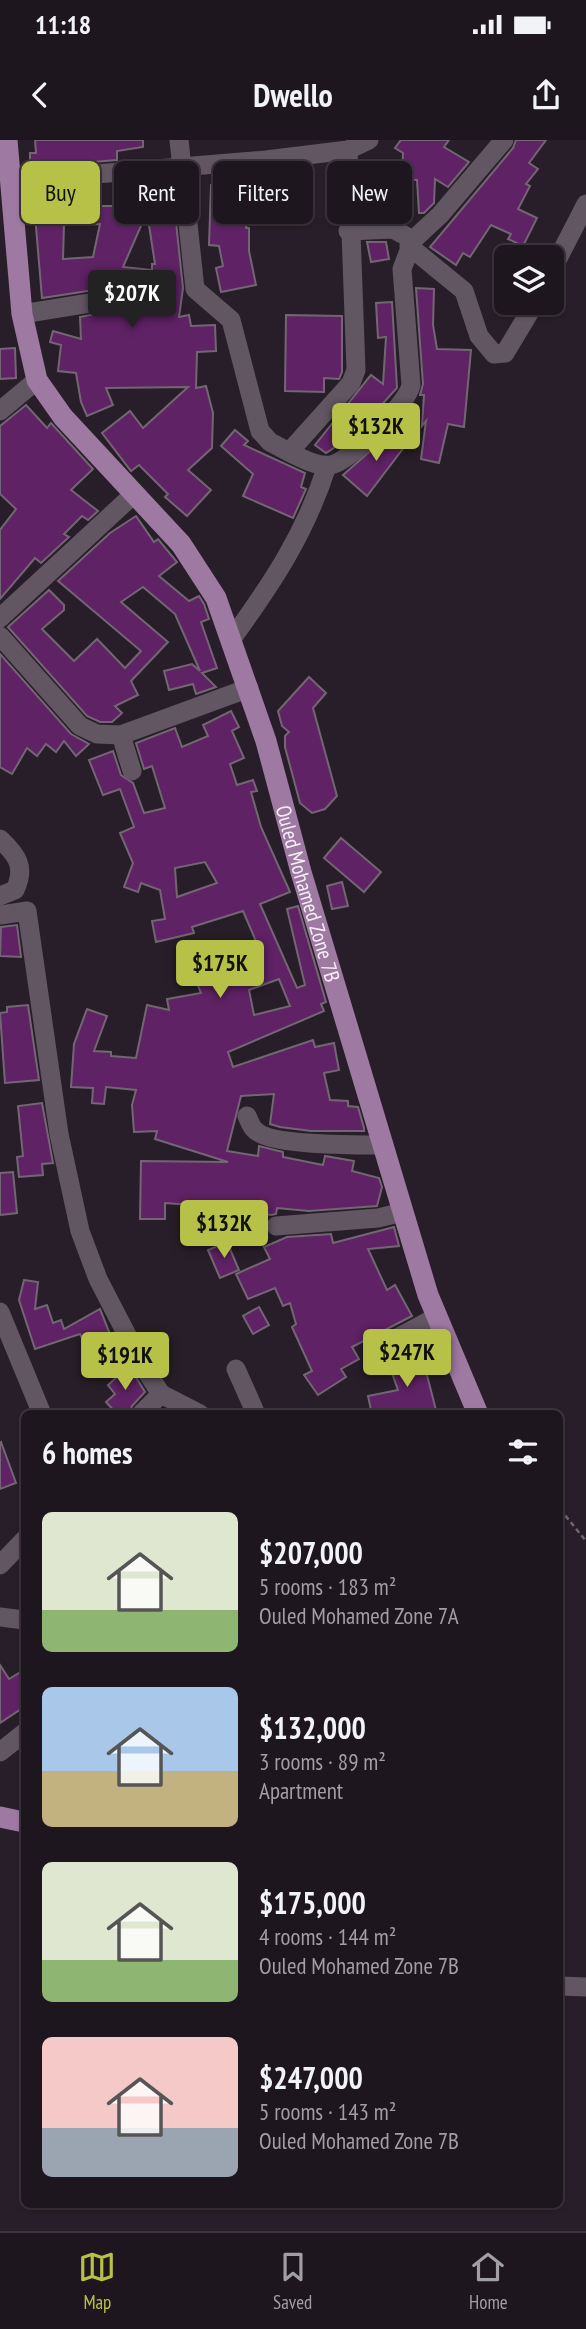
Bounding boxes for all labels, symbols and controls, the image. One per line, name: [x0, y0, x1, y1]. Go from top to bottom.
text: 11:18: [35, 8, 91, 41]
text: Dwello: [253, 74, 333, 116]
icon: back: [21, 76, 59, 114]
icon: share: [527, 76, 565, 114]
chip: Buy: [21, 161, 100, 224]
chip: Rent: [114, 161, 199, 224]
chip: Filters: [213, 161, 313, 224]
chip: New: [327, 161, 412, 224]
map controls: [494, 245, 564, 315]
button: layers: [494, 245, 564, 315]
pin: $207K: [83, 270, 181, 330]
text: $207K: [104, 278, 160, 307]
pin: $132K: [327, 404, 425, 463]
text: $132K: [348, 411, 404, 440]
street label: Ouled Mohamed Zone 7B: [270, 802, 347, 985]
pin: $175K: [171, 940, 269, 1000]
text: $175K: [192, 948, 248, 977]
pin: $132K: [175, 1200, 273, 1260]
text: $132K: [196, 1208, 252, 1237]
pin: $247K: [358, 1330, 456, 1389]
pin: $191K: [76, 1332, 174, 1392]
text: $247K: [379, 1337, 435, 1366]
text: $191K: [97, 1340, 153, 1369]
text: 6 homes: [42, 1433, 133, 1472]
icon: filters: [504, 1433, 542, 1471]
text: $207,000: [259, 1533, 363, 1572]
icon: home: [98, 1540, 182, 1624]
text: 5 rooms · 183 m²: [259, 1572, 396, 1601]
text: Ouled Mohamed Zone 7A: [259, 1601, 459, 1630]
text: $132,000: [259, 1708, 366, 1747]
icon: home: [98, 1715, 182, 1799]
text: 3 rooms · 89 m²: [259, 1747, 386, 1776]
text: Apartment: [259, 1776, 343, 1805]
text: $175,000: [259, 1883, 366, 1922]
icon: home: [98, 1890, 182, 1974]
text: 4 rooms · 144 m²: [259, 1922, 396, 1951]
text: Ouled Mohamed Zone 7B: [259, 1951, 459, 1980]
text: $247,000: [259, 2058, 363, 2097]
icon: home: [98, 2065, 182, 2149]
text: 5 rooms · 143 m²: [259, 2097, 396, 2126]
text: Ouled Mohamed Zone 7B: [259, 2126, 459, 2155]
tab: Map: [78, 2248, 116, 2314]
tab: Saved: [273, 2248, 312, 2314]
tab: Home: [469, 2248, 508, 2314]

